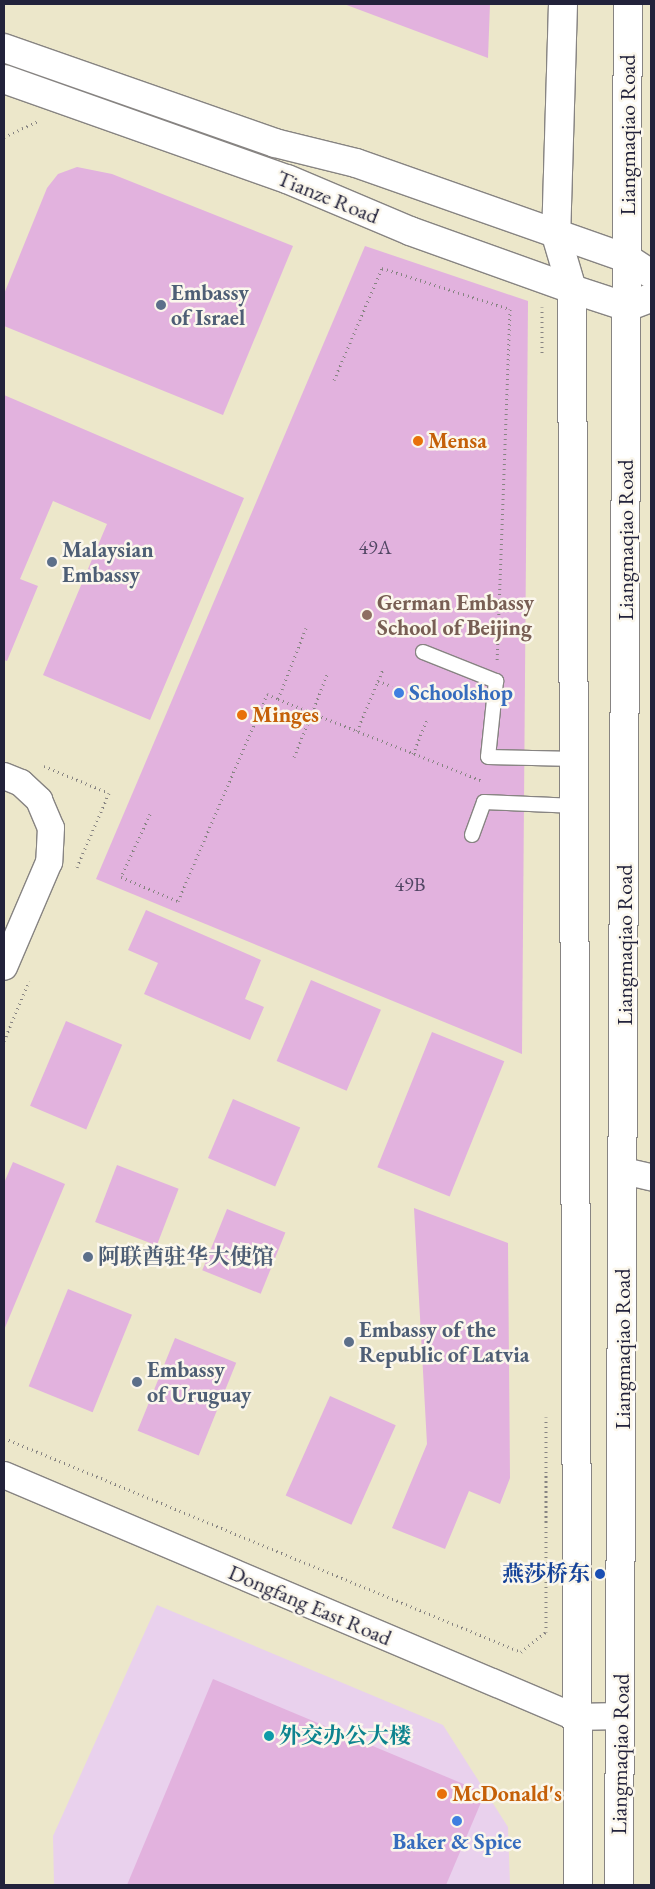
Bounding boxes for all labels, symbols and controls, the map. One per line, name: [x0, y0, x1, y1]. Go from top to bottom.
street label: Liangmaqiao Road: [615, 54, 641, 216]
street label: Tianze Road: [273, 165, 383, 229]
place label: Embassy of Israel: [171, 279, 249, 330]
marker: Embassy of Israel: [155, 299, 167, 311]
place label: Mensa: [428, 428, 487, 454]
marker: Mensa: [412, 435, 424, 447]
street label: Liangmaqiao Road: [613, 459, 639, 621]
house number: 49A: [358, 535, 392, 559]
place label: Malaysian Embassy: [62, 536, 154, 588]
marker: Malaysian Embassy: [46, 556, 58, 568]
place label: German Embassy School of Beijing: [377, 589, 534, 640]
marker: German Embassy School of Beijing: [361, 609, 373, 621]
place label: Schoolshop: [409, 680, 513, 706]
marker: Schoolshop: [393, 687, 405, 699]
place label: Minges: [252, 702, 319, 728]
marker: Minges: [236, 709, 248, 721]
street label: Liangmaqiao Road: [612, 864, 638, 1026]
house number: 49B: [395, 872, 425, 896]
place label: 阿联酋驻华大使馆: [98, 1244, 274, 1270]
marker: 阿联酋驻华大使馆: [82, 1251, 94, 1263]
street label: Liangmaqiao Road: [610, 1268, 636, 1430]
place label: Embassy of the Republic of Latvia: [359, 1316, 529, 1368]
marker: Embassy of the Republic of Latvia: [343, 1336, 355, 1348]
place label: Embassy of Uruguay: [147, 1356, 251, 1408]
marker: Embassy of Uruguay: [131, 1376, 143, 1388]
street label: Dongfang East Road: [224, 1559, 396, 1651]
place label: 燕莎桥东: [502, 1561, 590, 1587]
marker: 燕莎桥东: [594, 1568, 606, 1580]
street label: Liangmaqiao Road: [605, 1673, 635, 1835]
place label: 外交办公大楼: [279, 1723, 411, 1749]
marker: 外交办公大楼: [263, 1730, 275, 1742]
place label: McDonald's: [452, 1781, 562, 1807]
marker: McDonald's: [436, 1788, 448, 1800]
marker: Baker & Spice: [451, 1815, 463, 1827]
place label: Baker & Spice: [393, 1829, 521, 1855]

